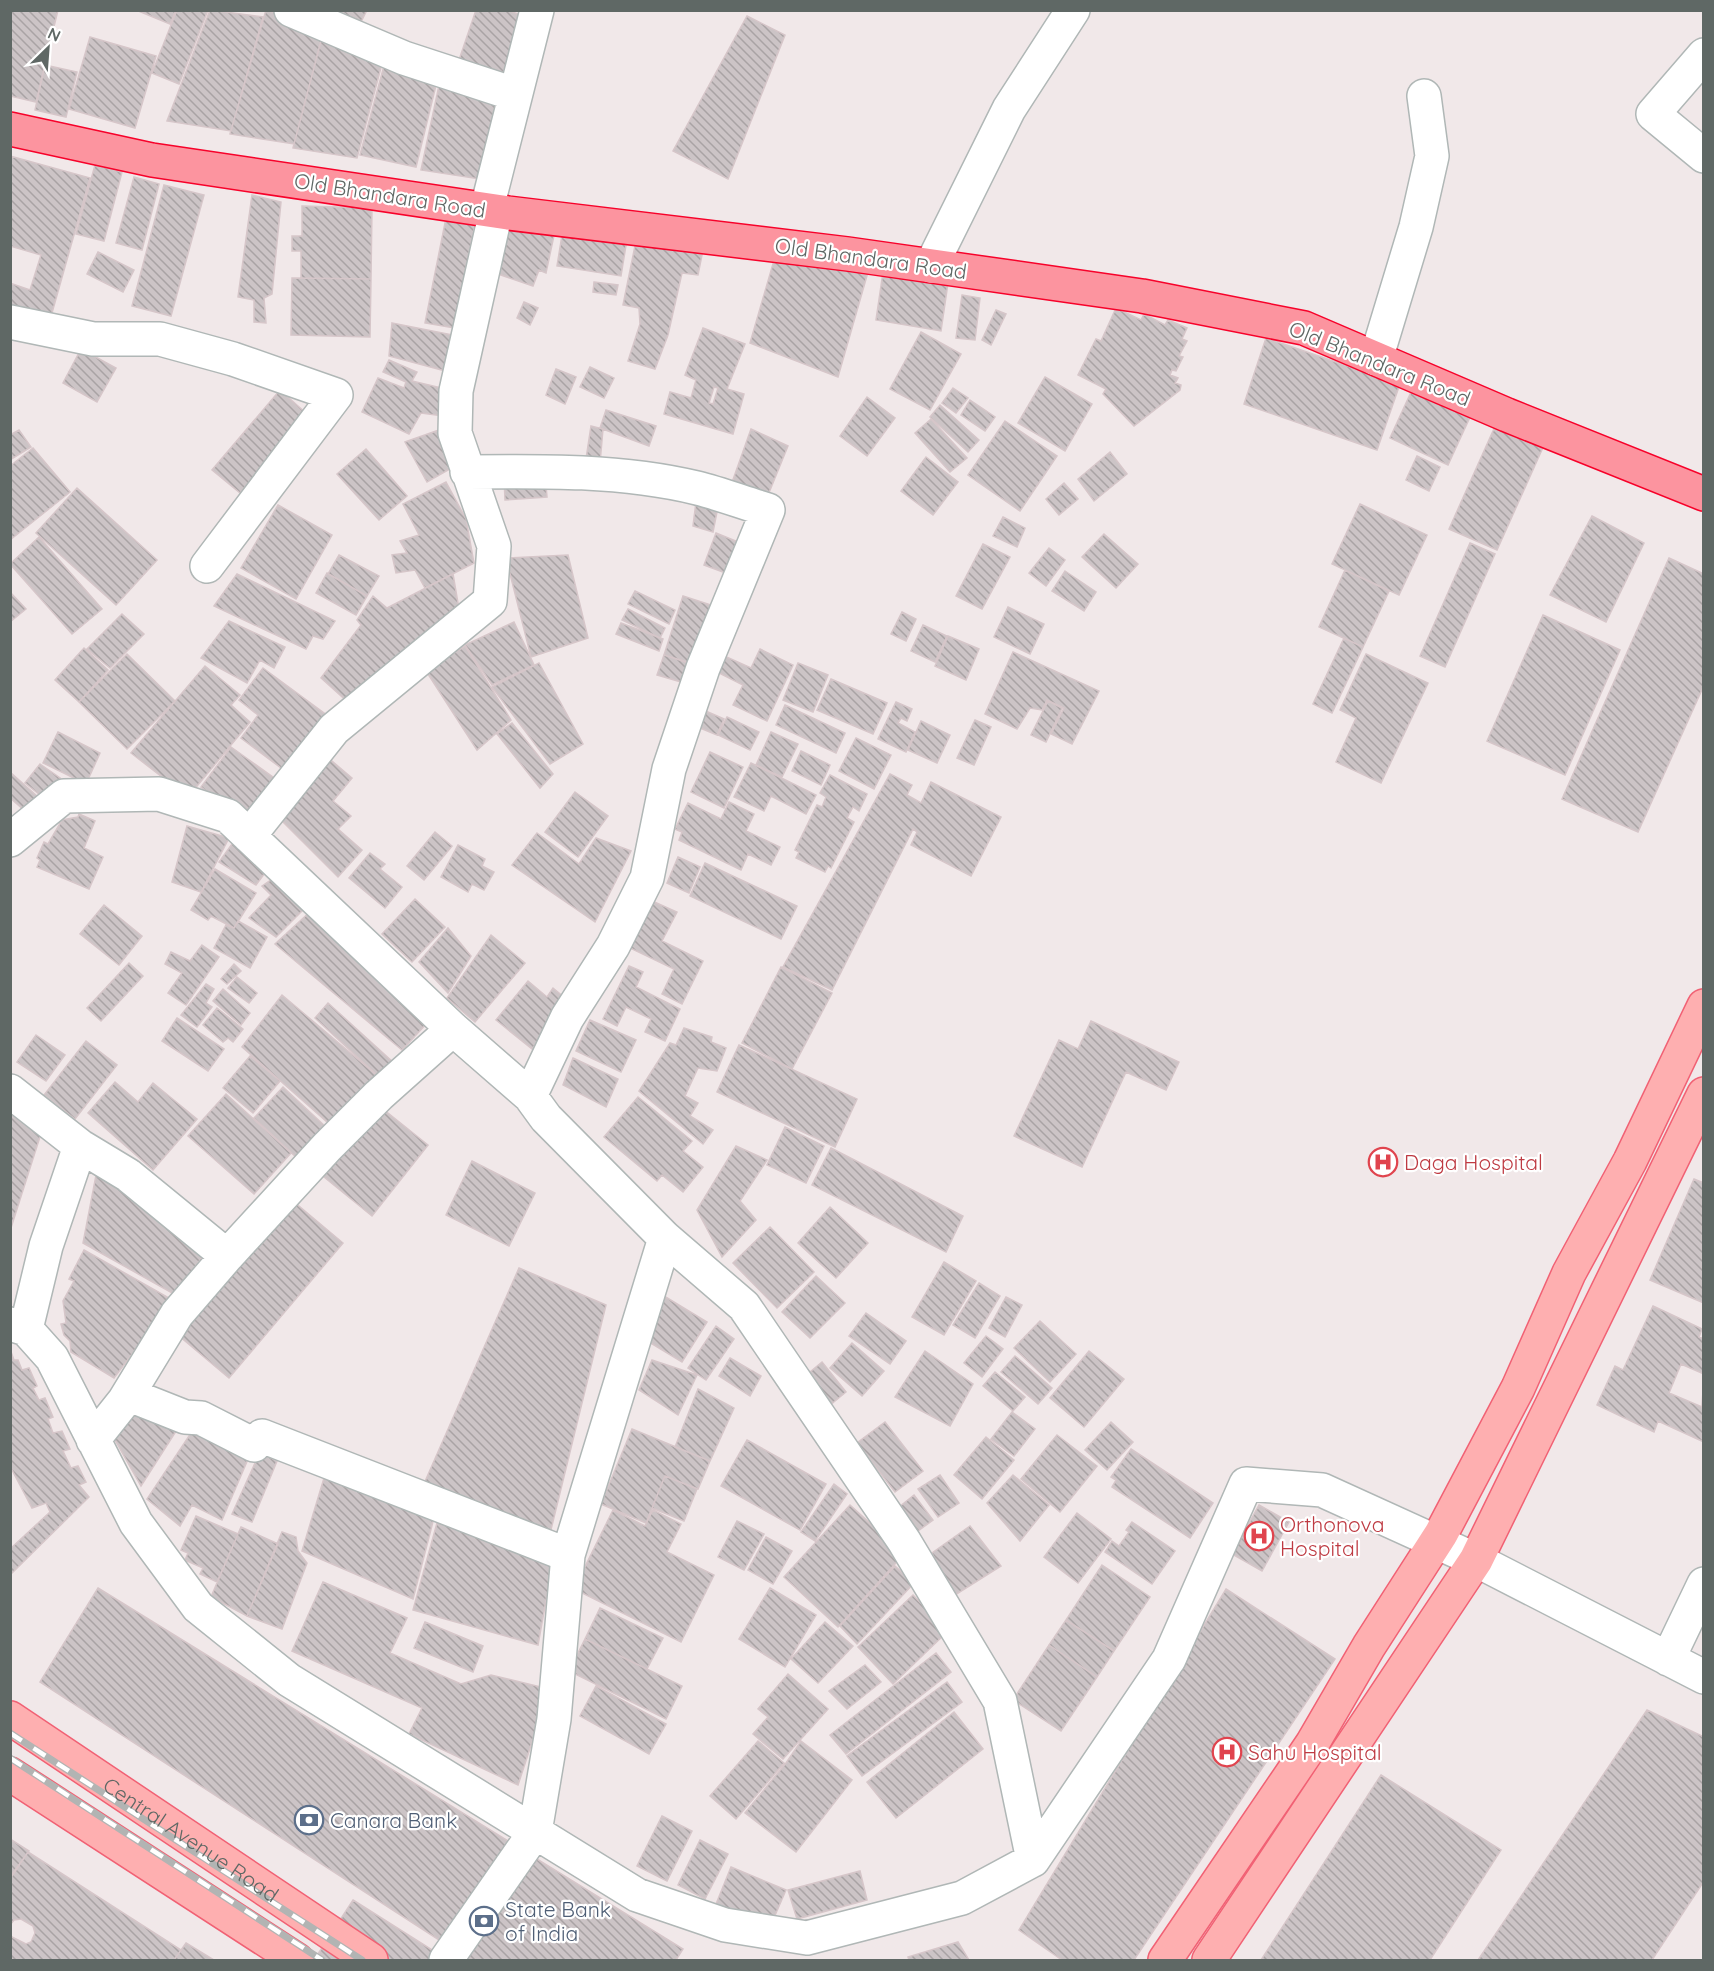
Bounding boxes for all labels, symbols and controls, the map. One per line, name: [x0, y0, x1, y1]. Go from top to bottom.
north arrow: [18, 18, 78, 78]
text: N: [45, 23, 64, 46]
street label: Old Bhandara Road: [292, 167, 488, 223]
street label: Old Bhandara Road: [773, 232, 969, 284]
street label: Old Bhandara Road: [1285, 315, 1475, 411]
hospital icon: Daga Hospital: [1367, 1146, 1399, 1178]
place label: Daga Hospital: [1404, 1149, 1543, 1175]
place label: Orthonova Hospital: [1280, 1511, 1384, 1561]
hospital icon: Orthonova Hospital: [1243, 1520, 1275, 1552]
hospital icon: Sahu Hospital: [1211, 1736, 1243, 1768]
place label: Sahu Hospital: [1248, 1739, 1382, 1765]
street label: Central Avenue Road: [98, 1771, 284, 1907]
bank icon: Canara Bank: [293, 1804, 325, 1836]
place label: Canara Bank: [330, 1807, 457, 1833]
place label: State Bank of India: [505, 1896, 611, 1946]
bank icon: State Bank of India: [468, 1905, 500, 1937]

